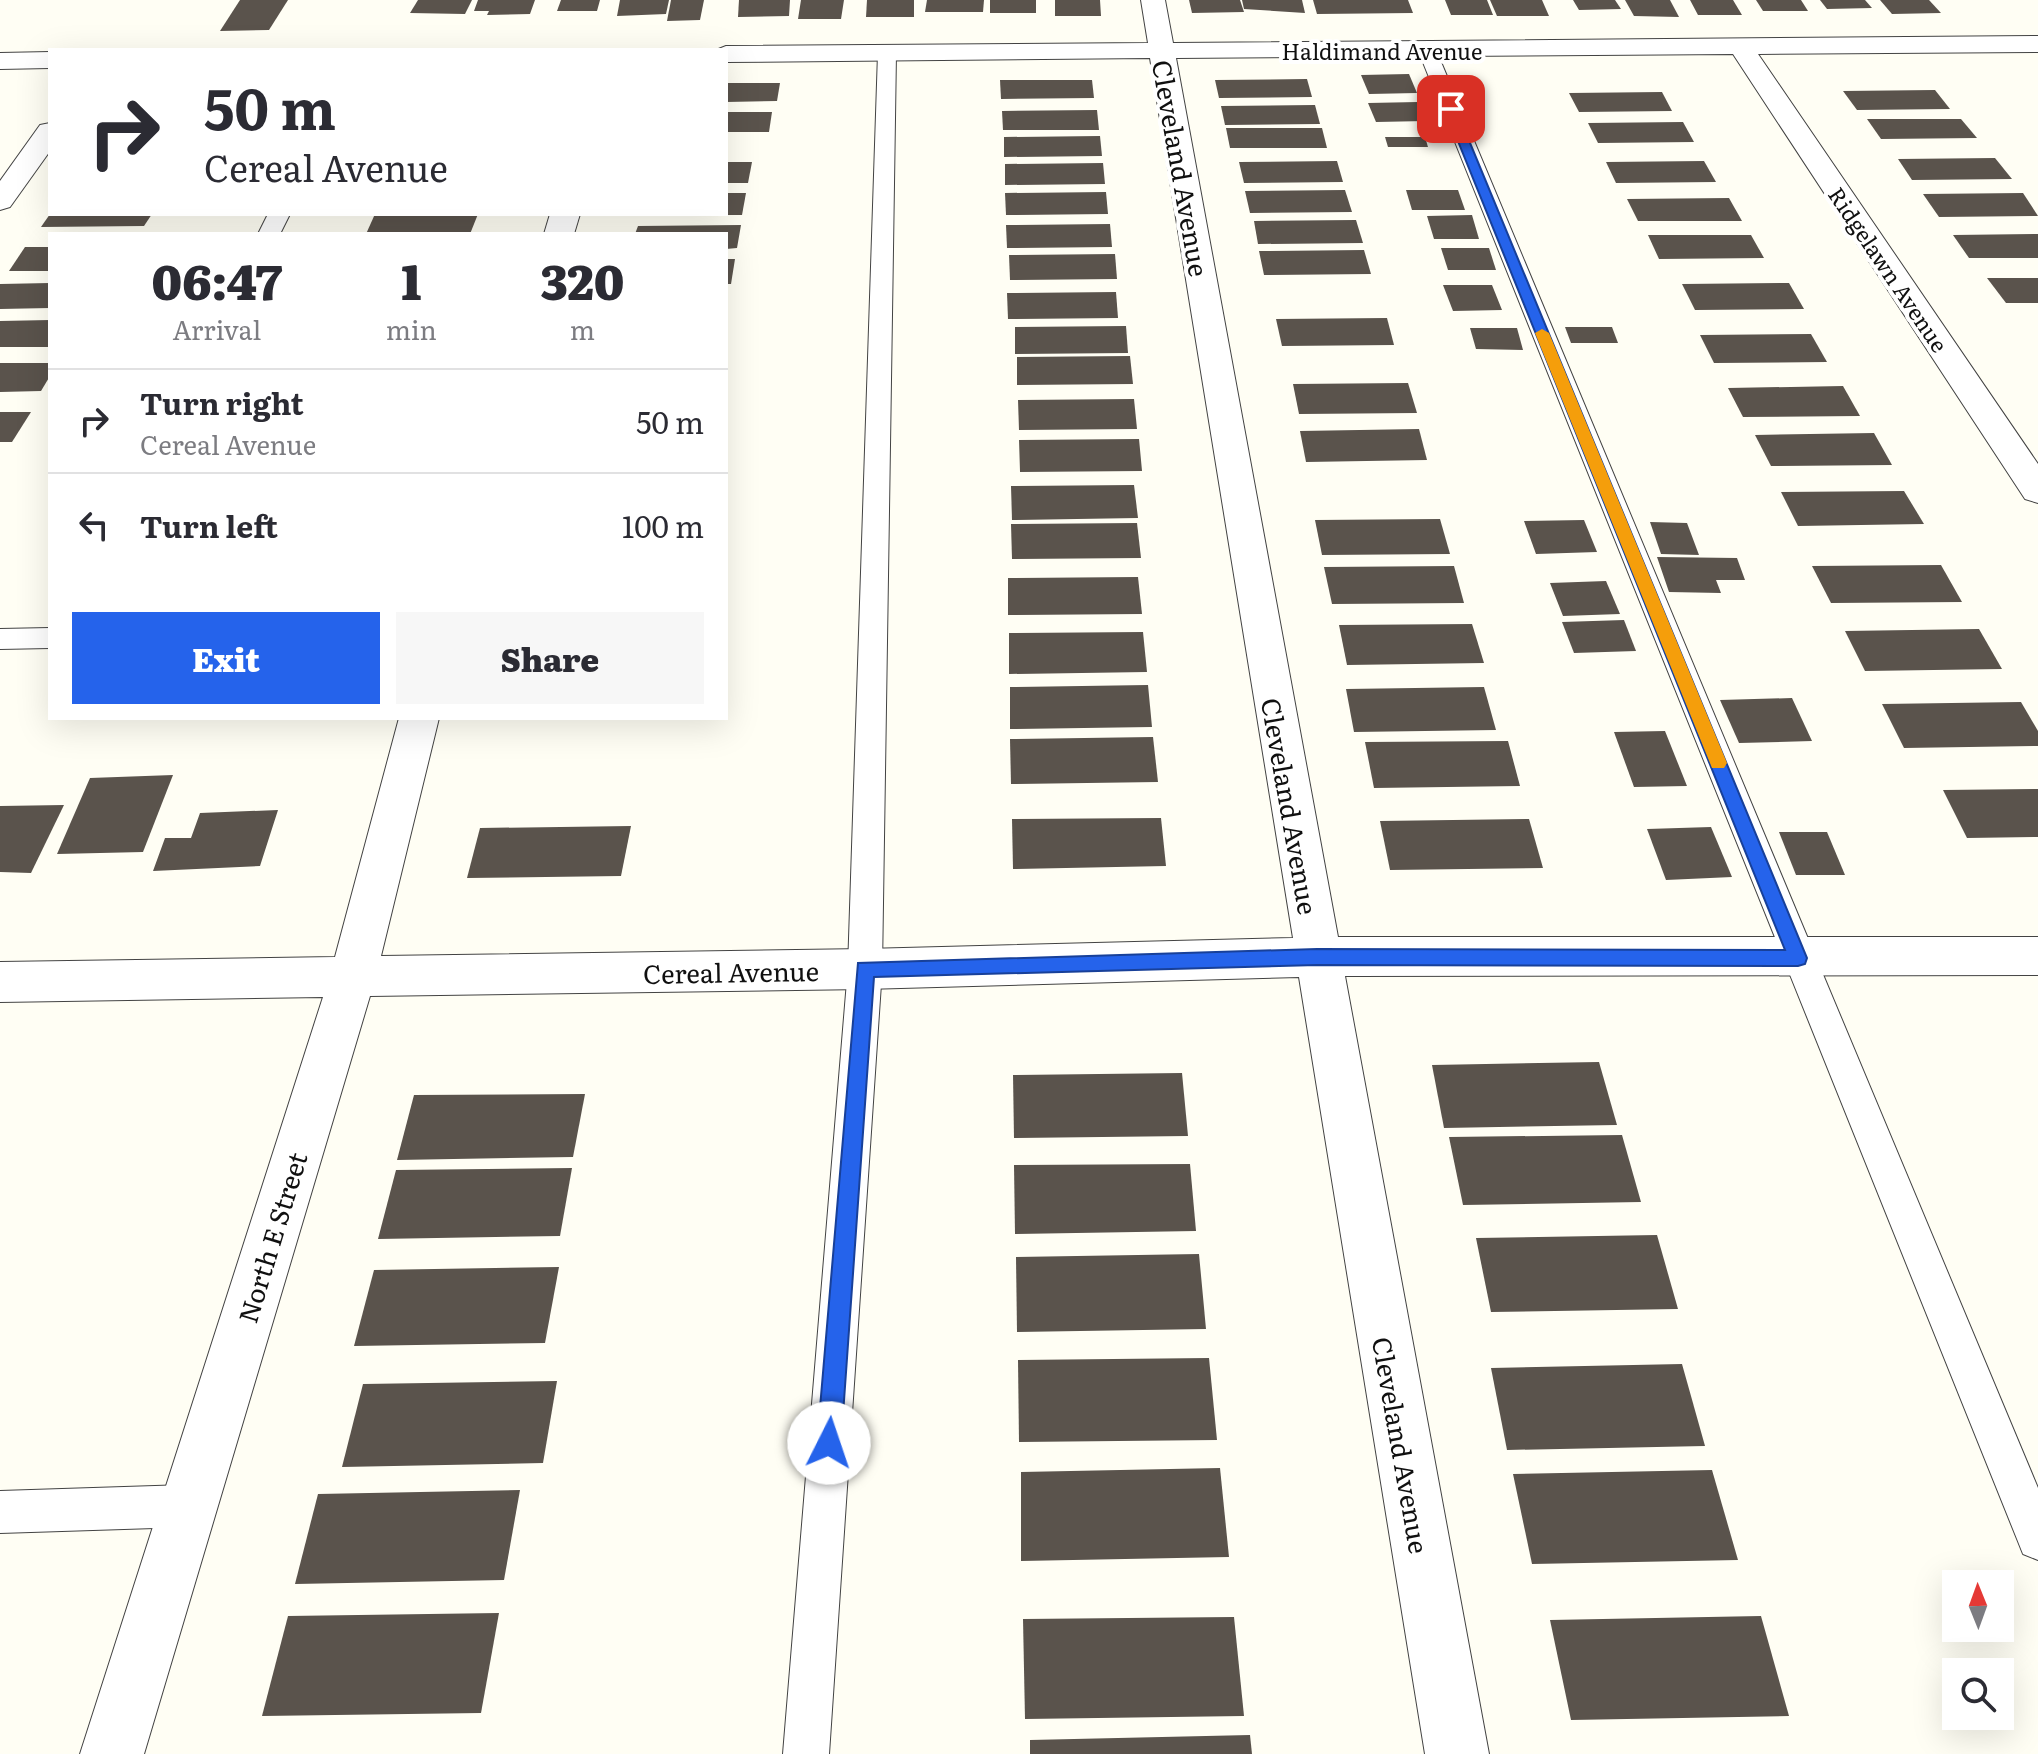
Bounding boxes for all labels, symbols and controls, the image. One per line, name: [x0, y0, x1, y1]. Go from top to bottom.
street label: Haldimand Avenue: [1282, 34, 1482, 67]
street label: Cleveland Avenue: [1144, 57, 1220, 279]
text: 50 m: [204, 64, 336, 147]
pin: [1417, 75, 1485, 143]
icon: right: [72, 80, 176, 184]
icon: arrive: [1429, 87, 1473, 131]
text: Cereal Avenue: [204, 140, 448, 193]
street label: Ridgelawn Avenue: [1821, 180, 1957, 358]
text: 06:47: [152, 244, 282, 315]
text: 1: [401, 244, 421, 315]
text: 320: [540, 244, 624, 315]
text: Arrival: [172, 309, 261, 348]
text: min: [386, 309, 437, 348]
text: m: [570, 309, 595, 348]
text: Turn right: [140, 380, 304, 424]
icon: right: [72, 399, 116, 443]
text: 50 m: [636, 399, 704, 443]
text: Cereal Avenue: [140, 424, 316, 463]
icon: left: [72, 503, 116, 547]
text: Turn left: [140, 503, 278, 547]
text: 100 m: [622, 503, 704, 547]
button: Exit: [72, 612, 380, 704]
button: Share: [396, 612, 704, 704]
street label: Cleveland Avenue: [1253, 695, 1329, 917]
street label: Cereal Avenue: [643, 950, 819, 992]
street label: North E Street: [227, 1146, 316, 1327]
street label: Cleveland Avenue: [1364, 1334, 1440, 1556]
position arrow: [787, 1401, 871, 1485]
north arrow: [1942, 1570, 2014, 1642]
map controls: [1942, 1570, 2014, 1730]
button: search: [1942, 1658, 2014, 1730]

